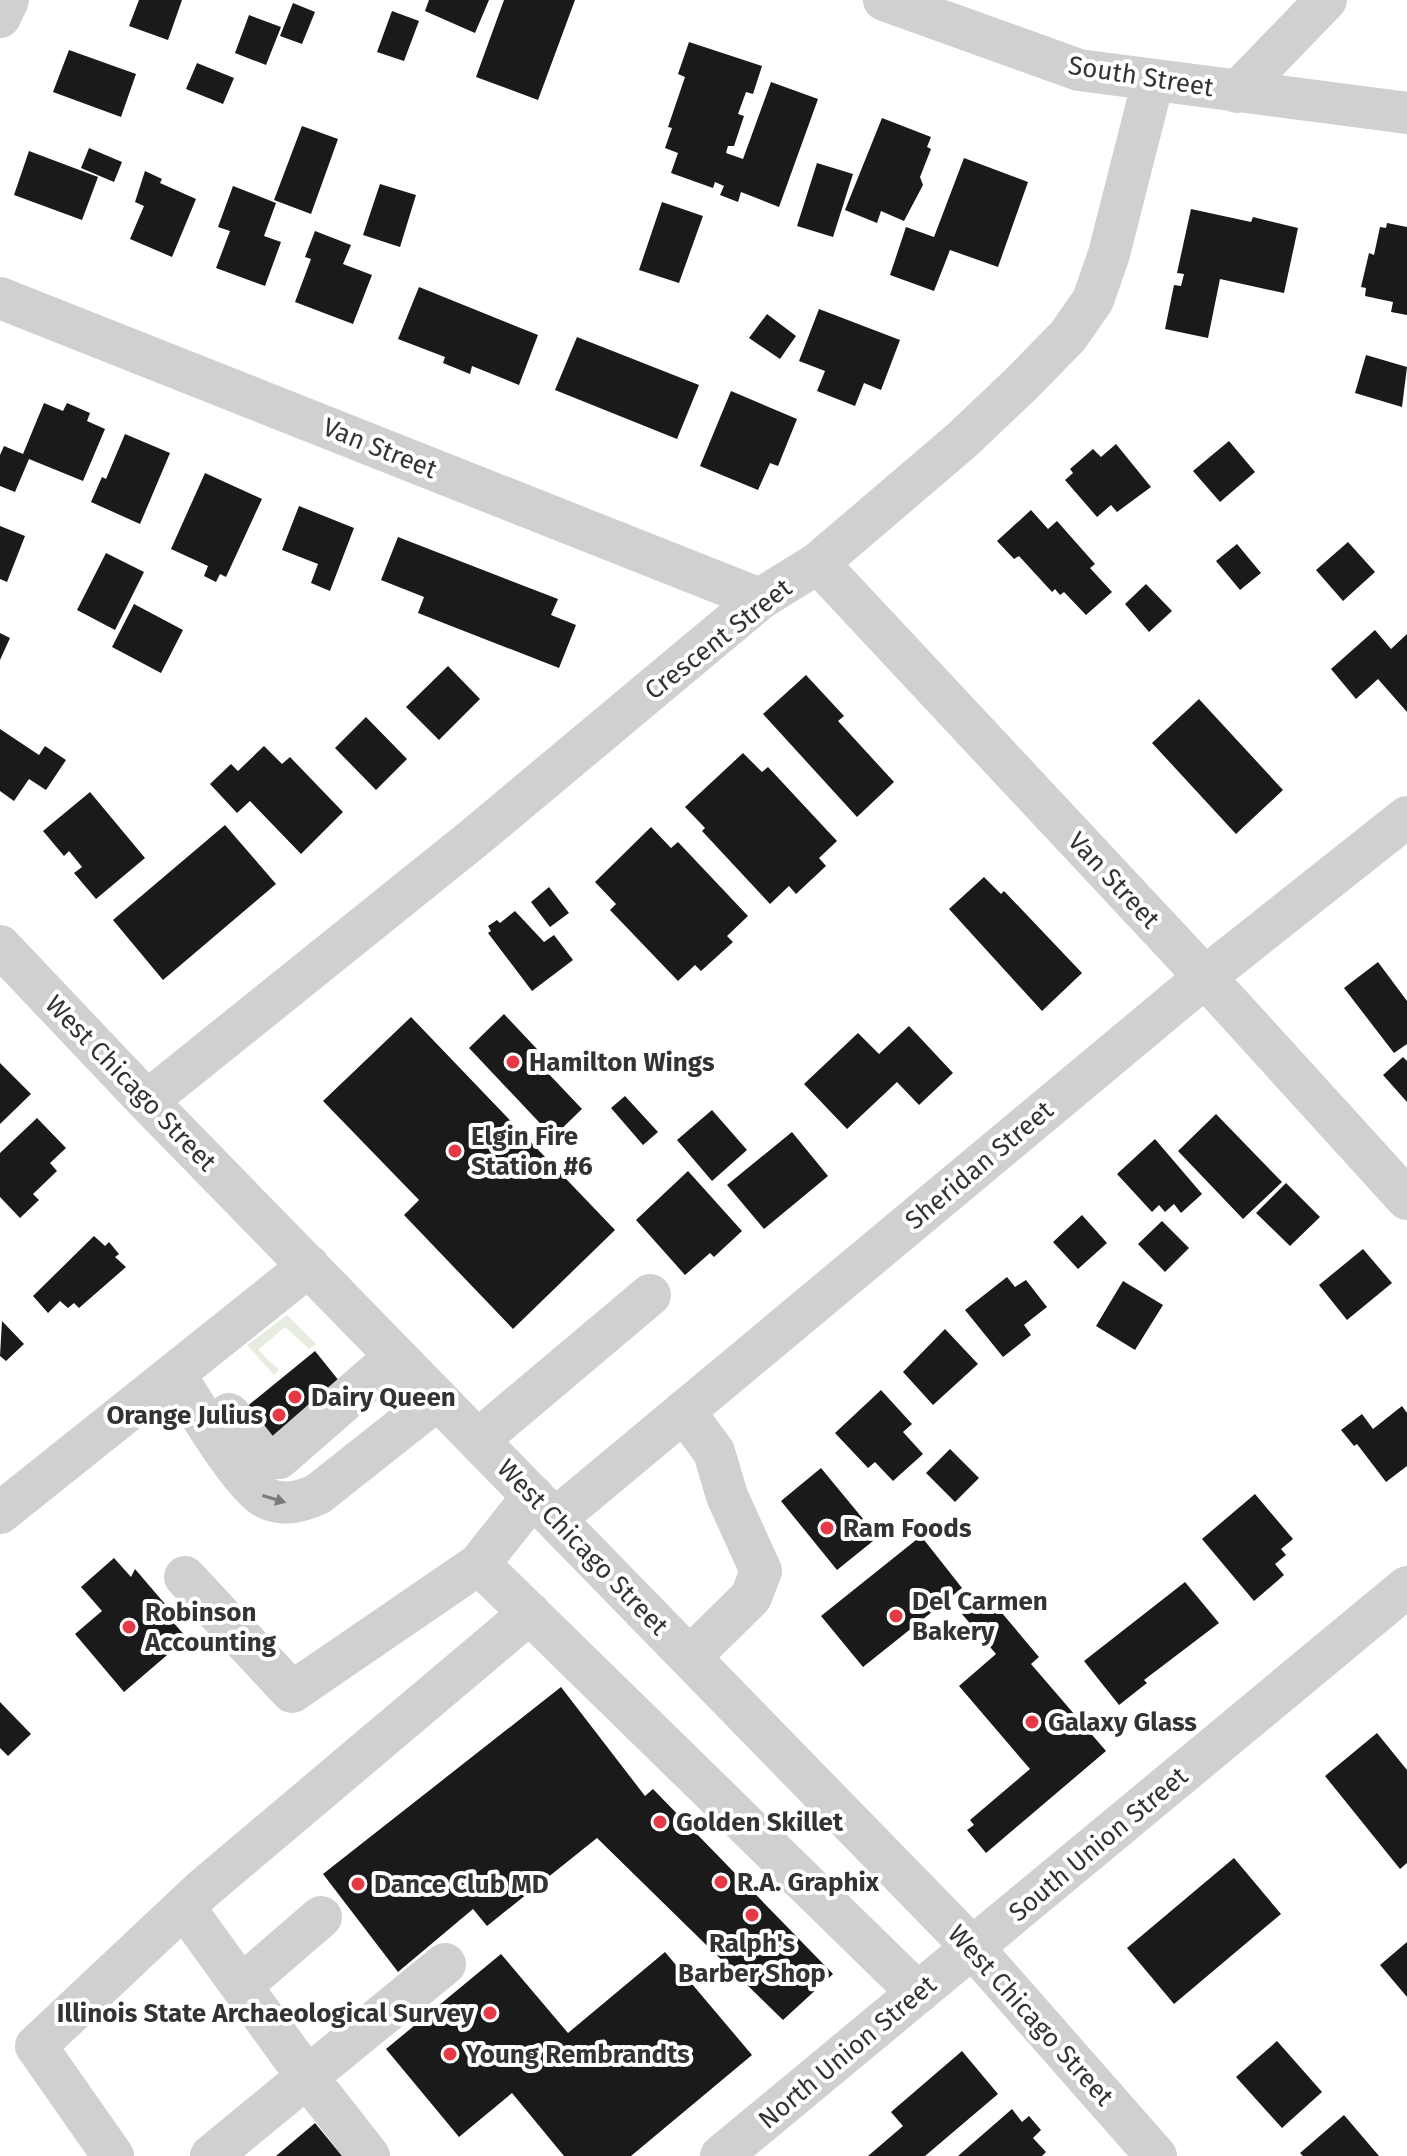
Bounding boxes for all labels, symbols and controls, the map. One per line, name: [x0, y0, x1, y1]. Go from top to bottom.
street label: South Street: [1066, 50, 1216, 103]
street label: Van Street: [318, 412, 442, 486]
street label: Crescent Street: [639, 572, 798, 706]
street label: Van Street: [1061, 826, 1166, 935]
street label: West Chicago Street: [39, 989, 223, 1178]
place label: Hamilton Wings: [529, 1047, 715, 1078]
marker: Hamilton Wings: [504, 1053, 522, 1071]
street label: Sheridan Street: [899, 1094, 1060, 1236]
place label: Elgin Fire Station #6: [471, 1121, 593, 1182]
marker: Elgin Fire Station #6: [446, 1142, 464, 1160]
place label: Dairy Queen: [311, 1382, 456, 1413]
marker: Dairy Queen: [286, 1388, 304, 1406]
place label: Orange Julius: [106, 1400, 263, 1431]
marker: Orange Julius: [270, 1406, 288, 1424]
street label: West Chicago Street: [491, 1453, 675, 1642]
one-way arrow: [262, 1493, 286, 1506]
place label: Ram Foods: [843, 1513, 972, 1544]
marker: Ram Foods: [818, 1519, 836, 1537]
place label: Del Carmen Bakery: [912, 1586, 1048, 1647]
place label: Robinson Accounting: [144, 1597, 277, 1658]
marker: Del Carmen Bakery: [887, 1607, 905, 1625]
marker: Robinson Accounting: [120, 1618, 138, 1636]
place label: Galaxy Glass: [1048, 1707, 1197, 1738]
marker: Galaxy Glass: [1023, 1713, 1041, 1731]
street label: South Union Street: [1003, 1760, 1194, 1928]
place label: Golden Skillet: [676, 1807, 844, 1838]
marker: Golden Skillet: [651, 1813, 669, 1831]
place label: R.A. Graphix: [737, 1867, 880, 1898]
place label: Dance Club MD: [374, 1869, 549, 1900]
marker: R.A. Graphix: [712, 1873, 730, 1891]
marker: Dance Club MD: [349, 1875, 367, 1893]
marker: Ralph's Barber Shop: [743, 1906, 761, 1924]
street label: West Chicago Street: [941, 1919, 1120, 2113]
place label: Ralph's Barber Shop: [678, 1928, 826, 1989]
street label: North Union Street: [752, 1969, 943, 2136]
place label: Illinois State Archaeological Survey: [57, 1998, 475, 2029]
marker: Illinois State Archaeological Survey: [481, 2004, 499, 2022]
place label: Young Rembrandts: [465, 2039, 690, 2070]
marker: Young Rembrandts: [441, 2045, 459, 2063]

